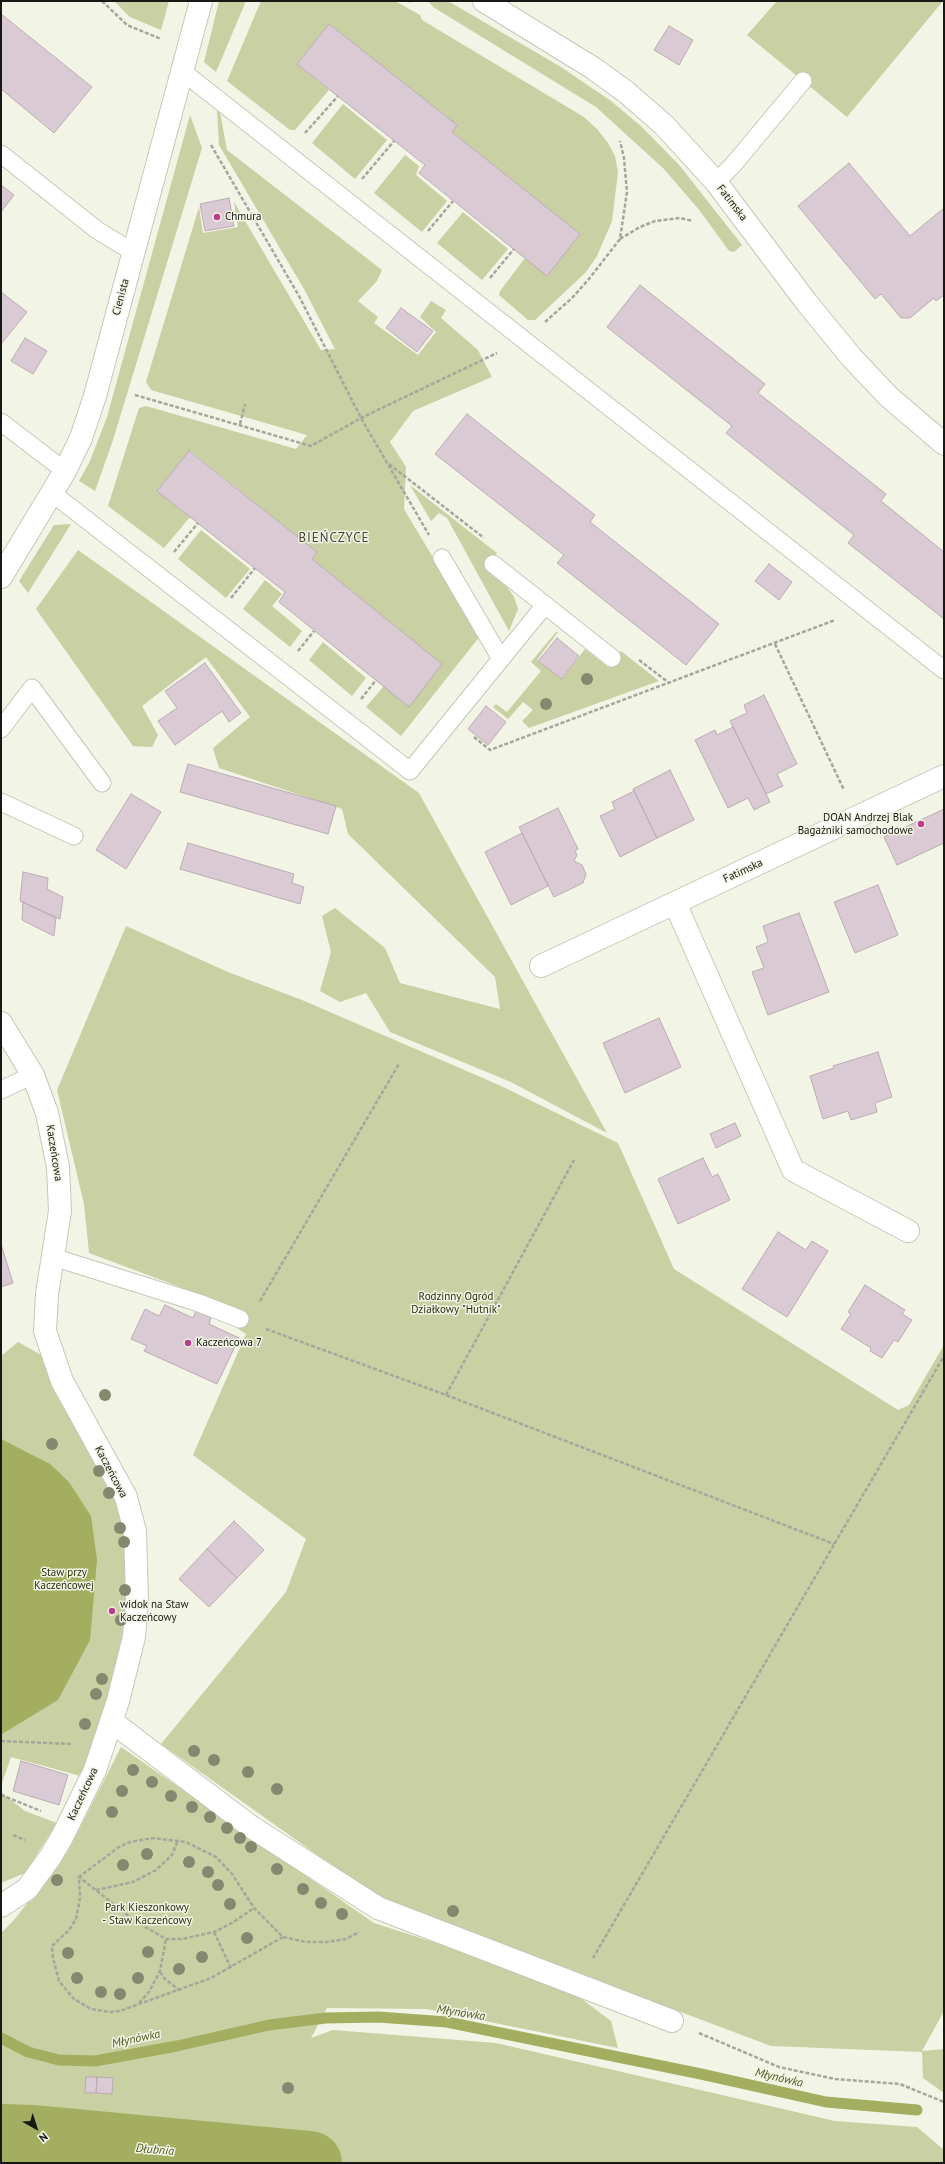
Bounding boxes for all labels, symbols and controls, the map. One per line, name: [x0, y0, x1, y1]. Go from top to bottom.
street label: Fatimska: [714, 182, 750, 224]
place label: Chmura: [225, 210, 261, 224]
marker: Chmura: [212, 212, 222, 222]
street label: Cienista: [110, 277, 132, 317]
district label: BIEŃCZYCE: [298, 530, 370, 546]
place label: DOAN Andrzej Blak Bagażniki samochodowe: [798, 811, 913, 837]
marker: DOAN Andrzej Blak Bagażniki samochodowe: [916, 819, 926, 829]
street label: Fatimska: [721, 856, 765, 886]
street label: Kaczeńcowa: [43, 1124, 65, 1182]
park label: Rodzinny Ogród Działkowy "Hutnik": [411, 1290, 501, 1316]
place label: Kaczeńcowa 7: [196, 1336, 262, 1350]
marker: Kaczeńcowa 7: [183, 1338, 193, 1348]
street label: Kaczeńcowa: [92, 1444, 130, 1500]
park label: Staw przy Kaczeńcowej: [34, 1566, 94, 1592]
place label: widok na Staw Kaczeńcowy: [120, 1598, 189, 1624]
marker: widok na Staw Kaczeńcowy: [107, 1606, 117, 1616]
street label: Kaczeńcowa: [65, 1765, 101, 1823]
park label: Park Kieszonkowy - Staw Kaczeńcowy: [102, 1901, 192, 1927]
water label: Młynówka: [436, 2002, 486, 2024]
water label: Młynówka: [111, 2027, 161, 2051]
water label: Młynówka: [754, 2065, 804, 2091]
north arrow: [16, 2108, 56, 2148]
text: N: [36, 2130, 51, 2145]
water label: Dłubnia: [135, 2141, 175, 2159]

